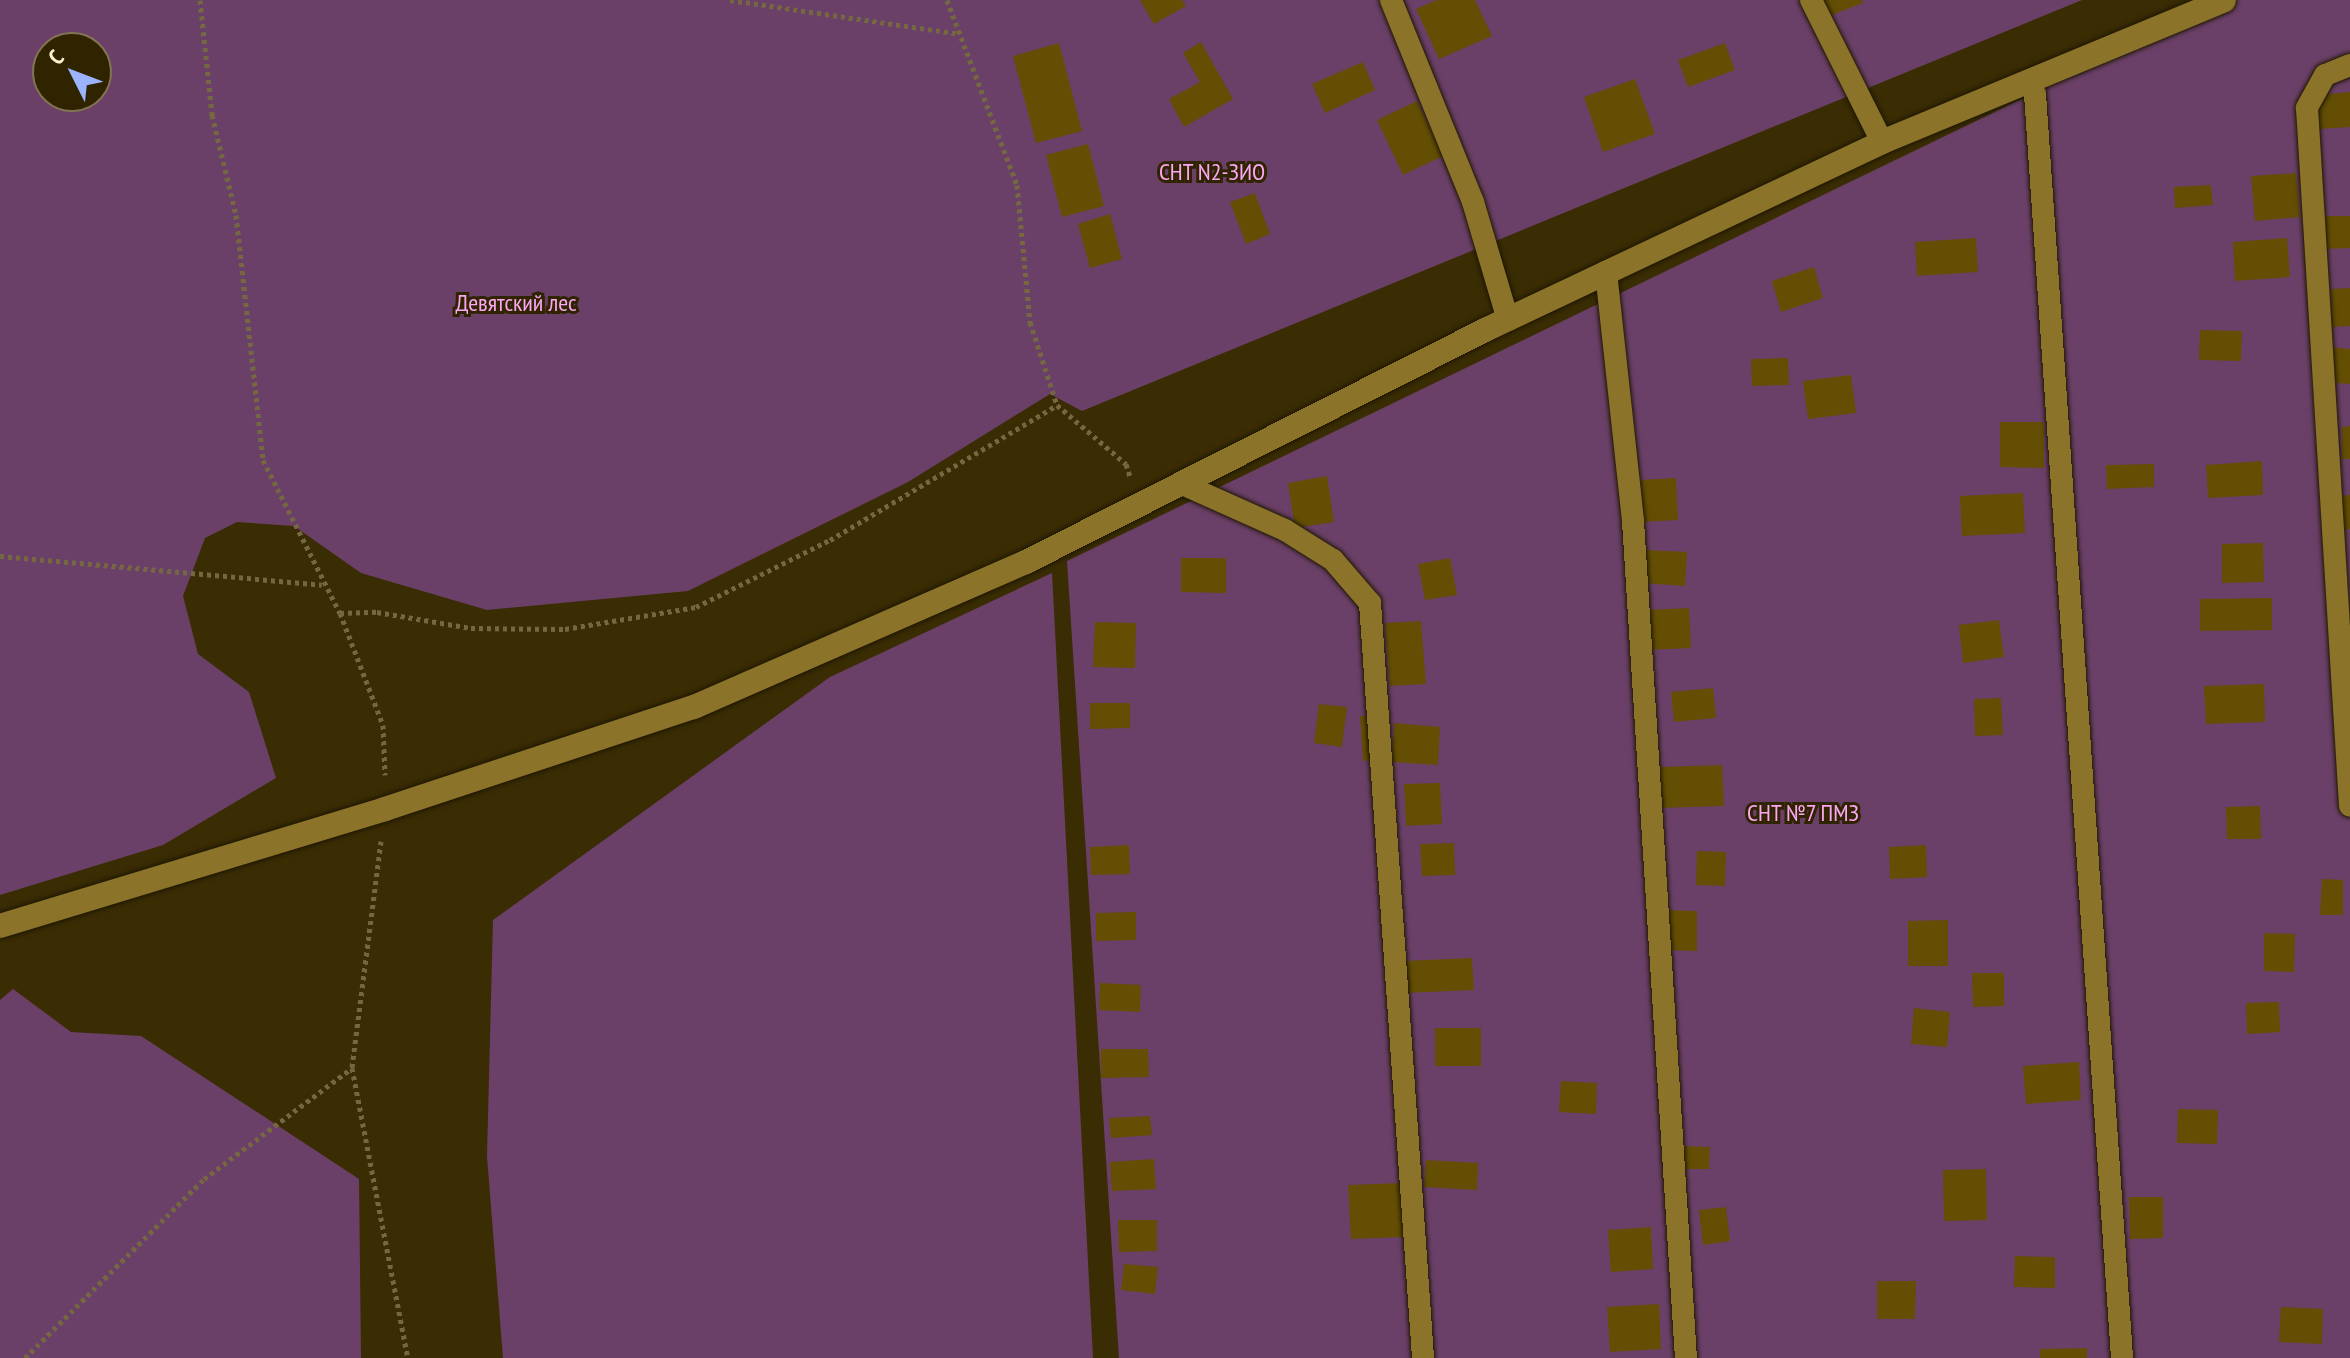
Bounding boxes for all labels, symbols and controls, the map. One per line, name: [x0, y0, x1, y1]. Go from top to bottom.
north arrow: [32, 32, 112, 112]
text: С: [42, 44, 69, 70]
park label: СНТ N2-ЗИО: [1158, 158, 1266, 186]
park label: Девятский лес: [456, 289, 576, 317]
park label: СНТ №7 ПМЗ: [1746, 799, 1860, 827]

